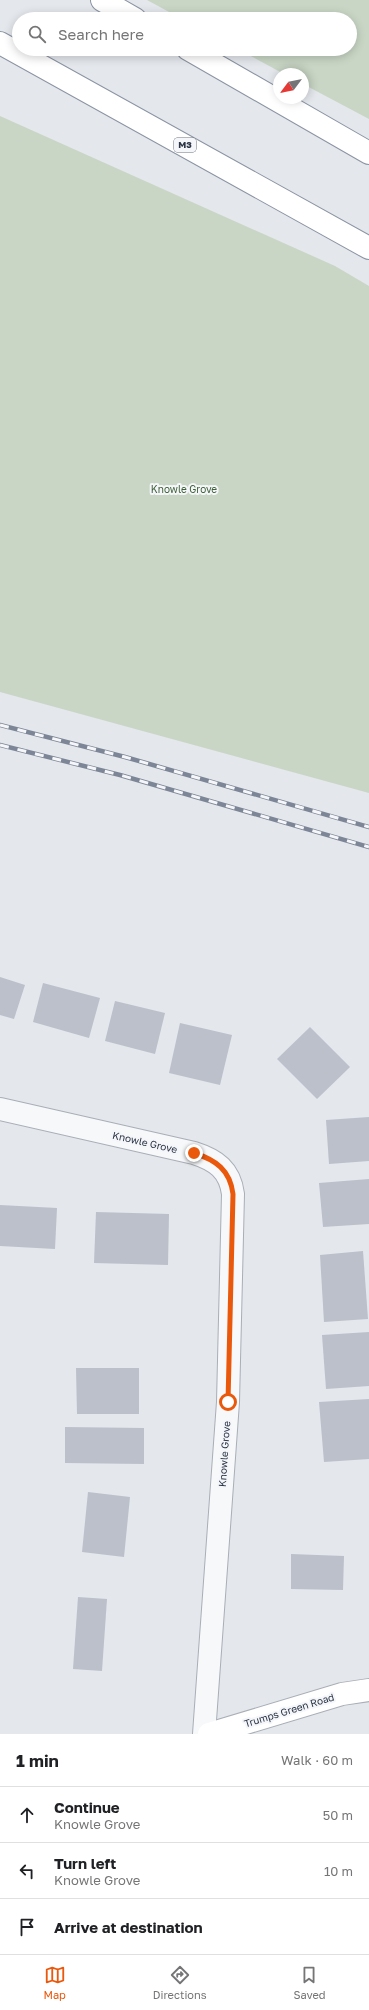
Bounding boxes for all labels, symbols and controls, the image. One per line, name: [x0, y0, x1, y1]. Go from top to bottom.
search box: [12, 12, 357, 56]
icon: search: [26, 23, 48, 45]
text: Search here: [58, 25, 144, 43]
north arrow: [273, 68, 309, 104]
road number: M3: [174, 138, 196, 152]
park label: Knowle Grove: [151, 483, 217, 495]
street label: Knowle Grove: [111, 1129, 179, 1155]
route end: [185, 1144, 203, 1162]
route start: [219, 1393, 237, 1411]
street label: Knowle Grove: [216, 1420, 232, 1487]
street label: Trumps Green Road: [242, 1691, 336, 1729]
text: 1 min: [16, 1750, 59, 1771]
text: Walk · 60 m: [281, 1752, 353, 1768]
text: Continue: [54, 1798, 120, 1816]
icon: ahead: [16, 1804, 38, 1826]
text: 50 m: [323, 1807, 353, 1823]
text: Knowle Grove: [54, 1816, 140, 1832]
text: Turn left: [54, 1854, 116, 1872]
icon: left: [16, 1860, 38, 1882]
text: 10 m: [324, 1863, 353, 1879]
text: Knowle Grove: [54, 1872, 140, 1888]
icon: arrive: [16, 1916, 38, 1938]
text: Arrive at destination: [54, 1918, 203, 1936]
tab: Map: [43, 1964, 66, 2001]
tab: Directions: [153, 1964, 207, 2001]
tab: Saved: [293, 1964, 326, 2001]

